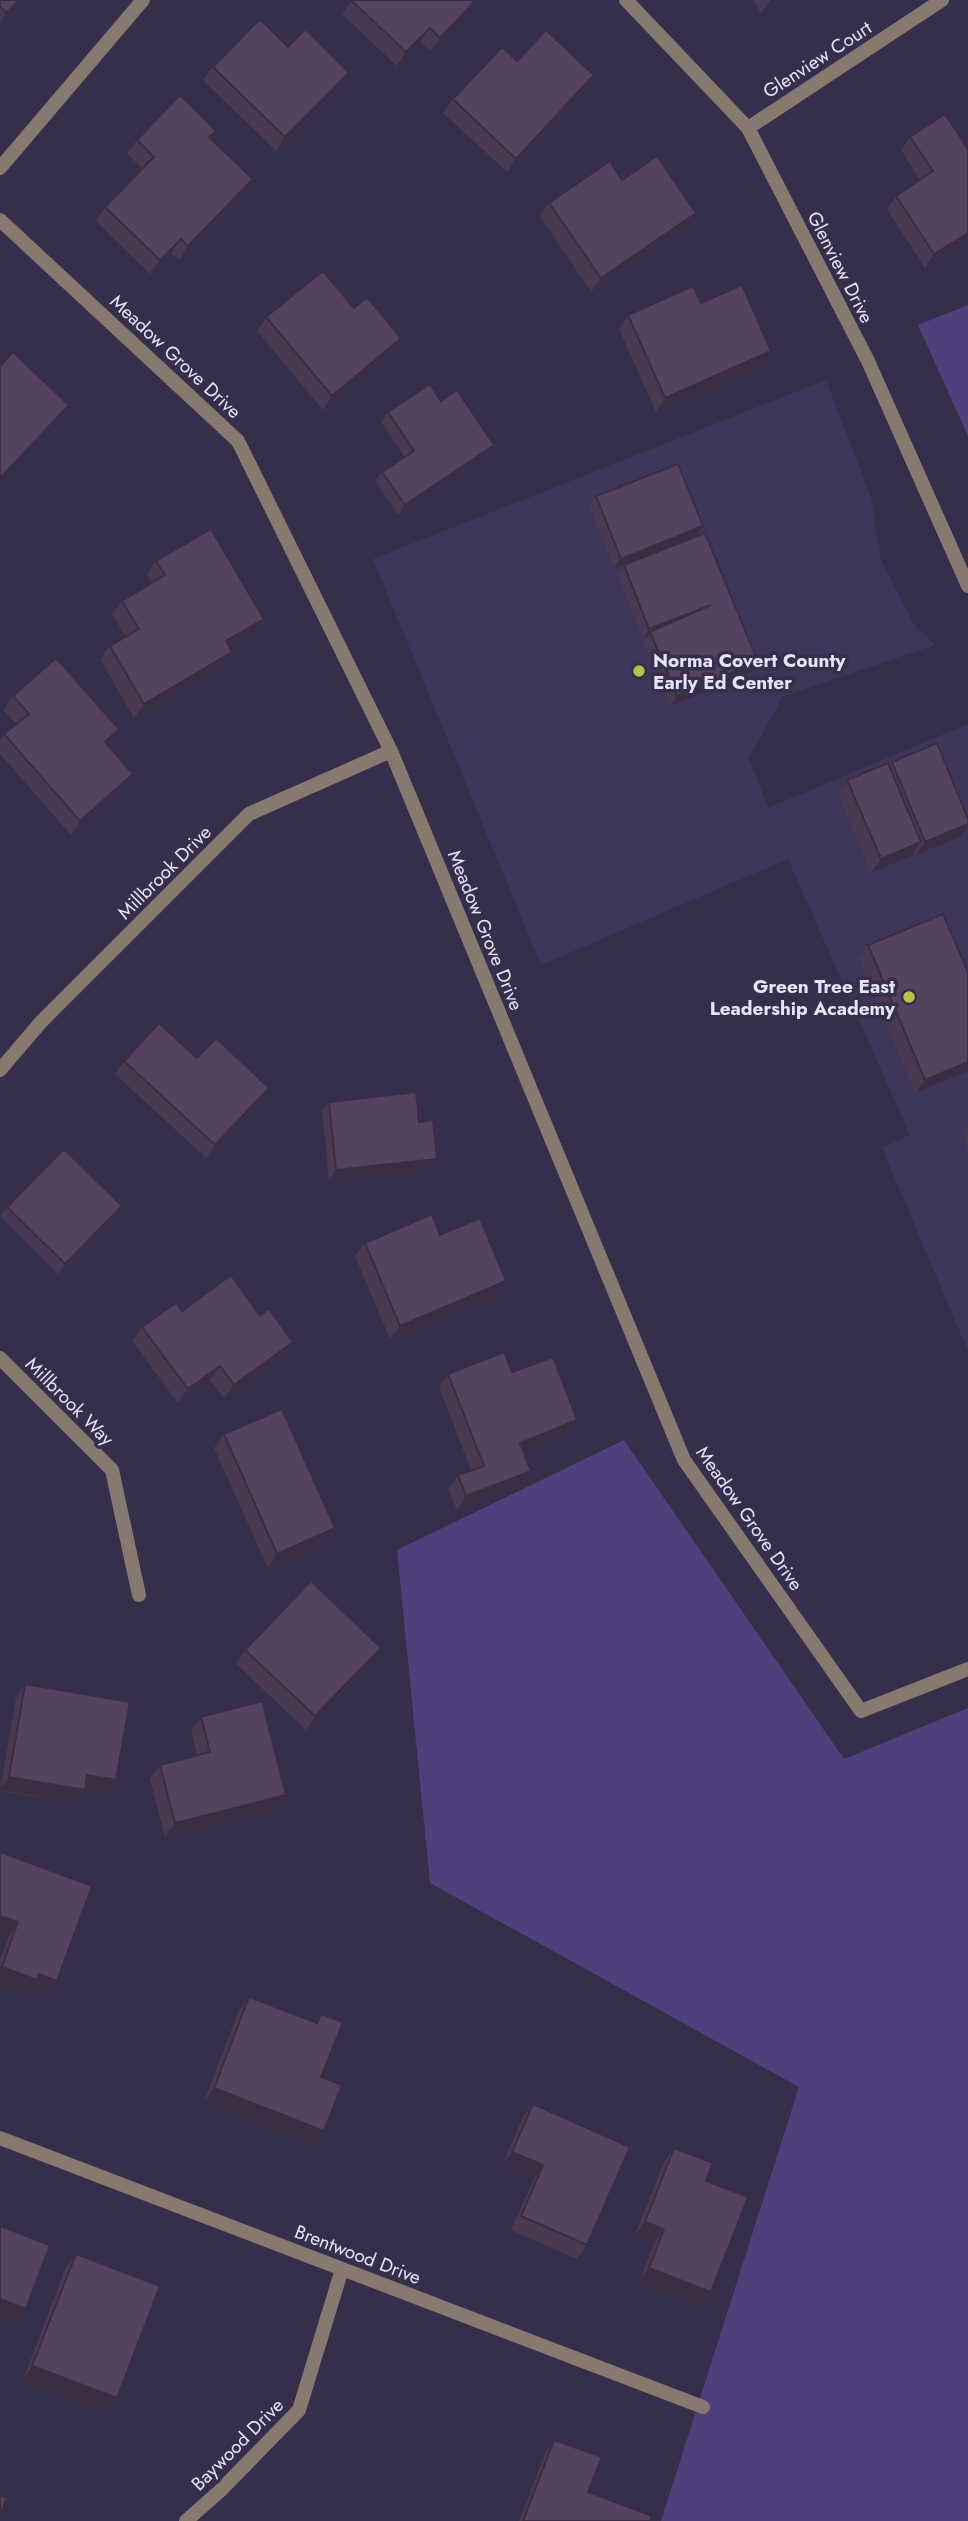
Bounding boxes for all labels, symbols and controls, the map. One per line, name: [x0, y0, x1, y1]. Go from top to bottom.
street label: Glenview Court: [758, 14, 877, 105]
street label: Glenview Drive: [801, 207, 880, 328]
street label: Meadow Grove Drive: [104, 288, 247, 425]
place label: Norma Covert County Early Ed Center: [653, 647, 846, 696]
marker: Norma Covert County Early Ed Center: [631, 663, 647, 679]
street label: Millbrook Drive: [111, 819, 218, 925]
street label: Meadow Grove Drive: [441, 846, 530, 1015]
place label: Green Tree East Leadership Academy: [710, 973, 896, 1022]
marker: Green Tree East Leadership Academy: [901, 989, 917, 1005]
street label: Millbrook Way: [19, 1351, 120, 1452]
street label: Meadow Grove Drive: [690, 1441, 810, 1596]
street label: Brentwood Drive: [291, 2218, 425, 2291]
street label: Baywood Drive: [185, 2392, 290, 2497]

